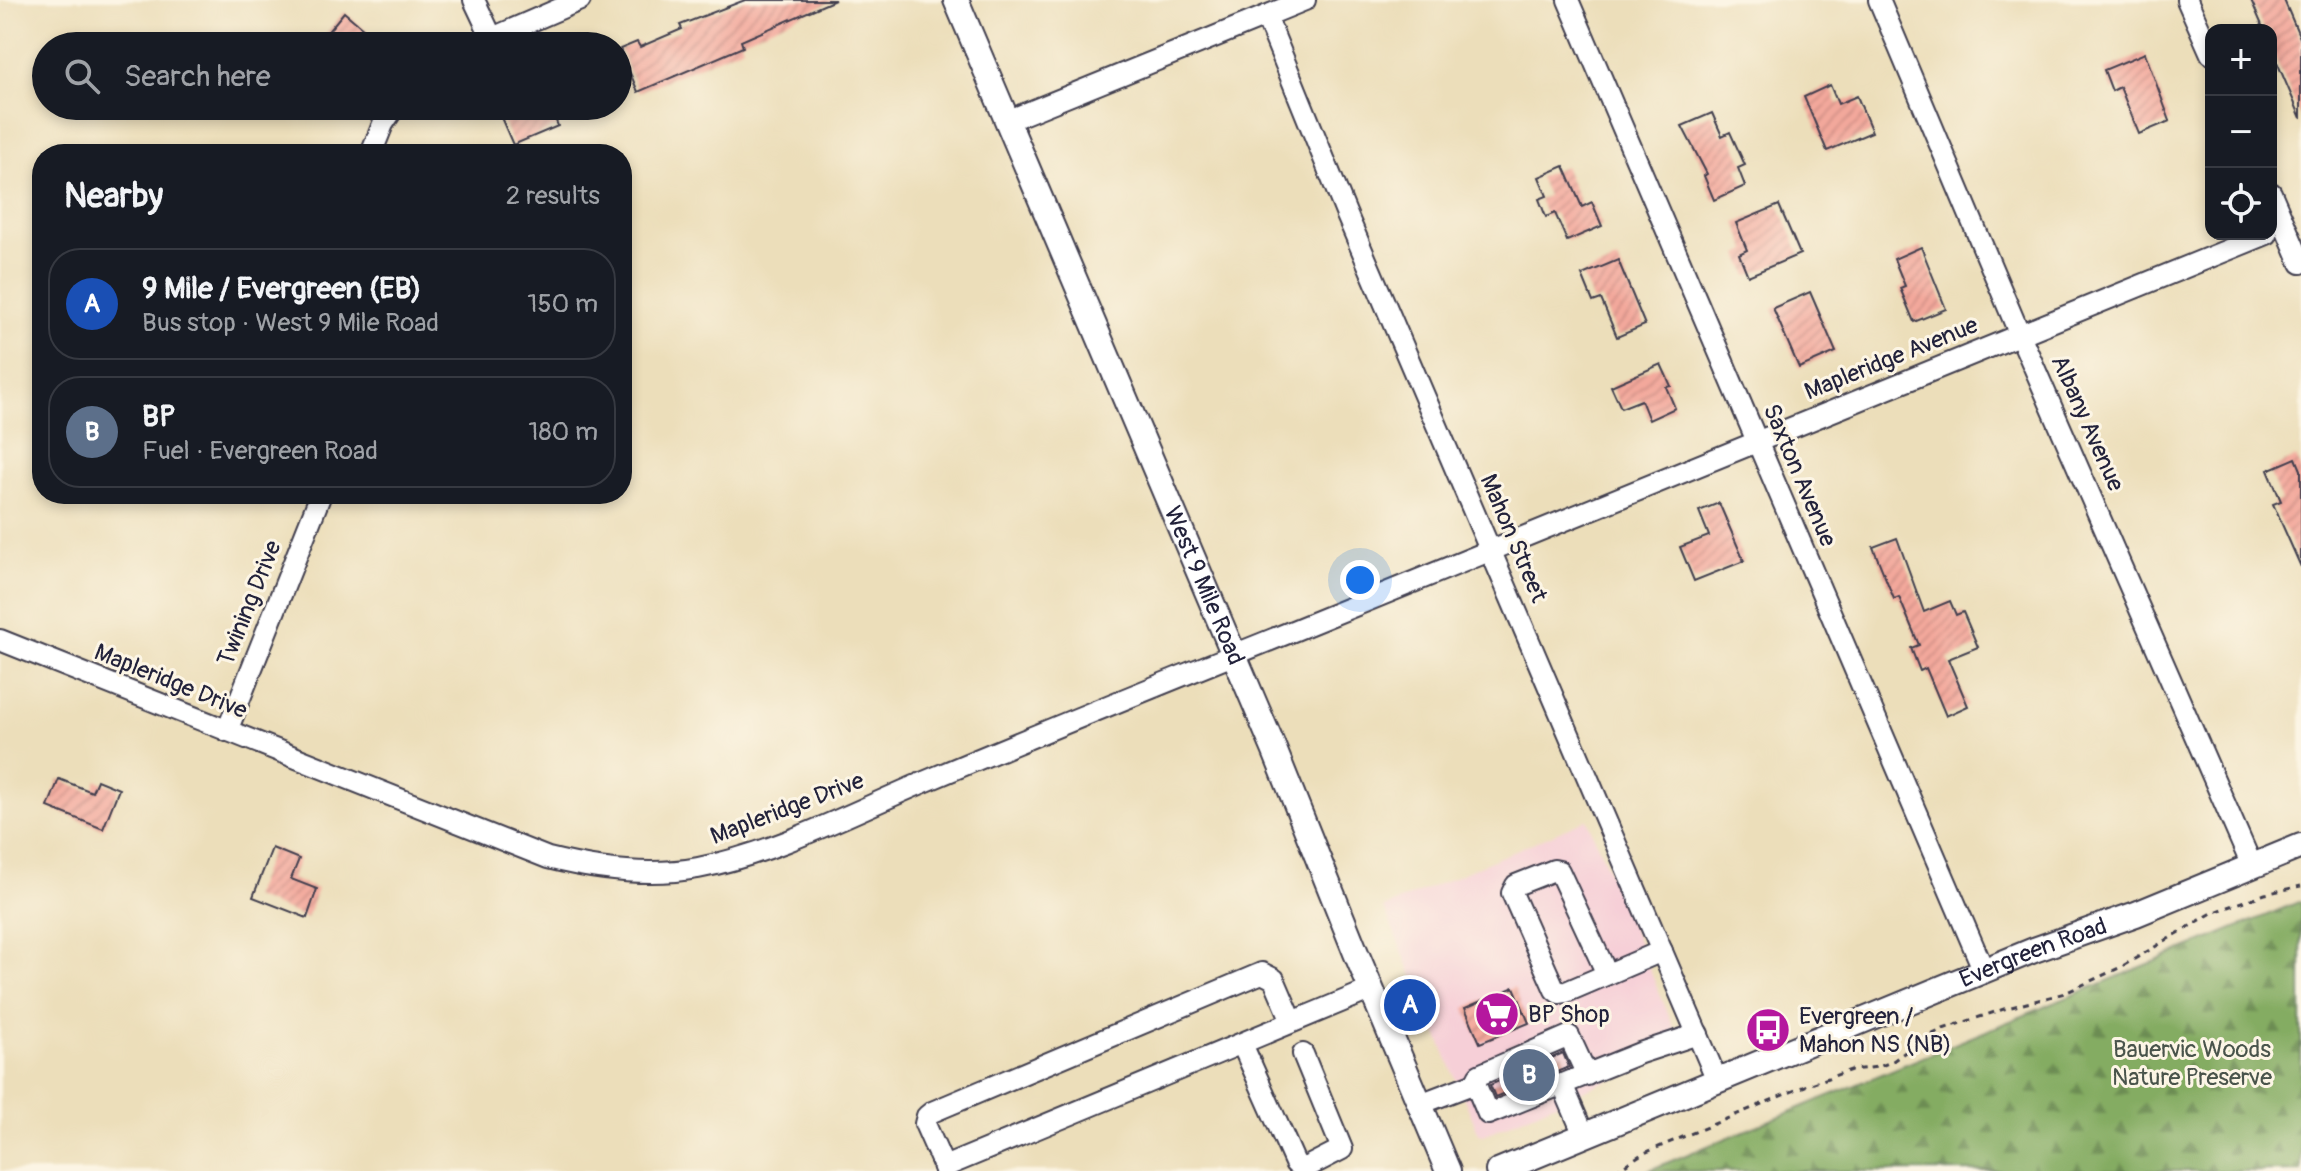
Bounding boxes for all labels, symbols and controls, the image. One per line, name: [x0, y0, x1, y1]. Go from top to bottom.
map controls: [2205, 24, 2277, 240]
button: +: [2205, 24, 2277, 96]
search box: [32, 32, 632, 120]
icon: search: [60, 54, 104, 98]
text: Search here: [124, 58, 271, 95]
button: −: [2205, 96, 2277, 168]
button: locate: [2205, 168, 2277, 240]
text: Nearby: [64, 175, 163, 218]
text: 2 results: [506, 180, 600, 212]
text: 9 Mile / Evergreen (EB): [142, 270, 422, 307]
text: A: [84, 288, 100, 320]
text: 150 m: [527, 288, 598, 320]
text: Bus stop · West 9 Mile Road: [142, 307, 439, 339]
street label: Mapleridge Avenue: [1800, 310, 1982, 406]
street label: Albany Avenue: [2045, 351, 2131, 496]
text: BP: [142, 398, 176, 435]
street label: Saxton Avenue: [1756, 400, 1843, 551]
text: B: [85, 416, 99, 448]
text: 180 m: [528, 416, 598, 448]
text: Fuel · Evergreen Road: [142, 435, 378, 467]
street label: Mahon Street: [1474, 470, 1554, 607]
street label: West 9 Mile Road: [1158, 502, 1251, 669]
street label: Twining Drive: [211, 536, 288, 670]
your location: [1340, 560, 1380, 600]
street label: Mapleridge Drive: [90, 638, 252, 725]
street label: Mapleridge Drive: [706, 766, 868, 851]
street label: Evergreen Road: [1955, 911, 2111, 994]
pin: A: [1384, 975, 1436, 1035]
supermarket icon: BP Shop: [1473, 990, 1521, 1038]
place label: BP Shop: [1528, 1000, 1610, 1029]
place label: Evergreen / Mahon NS (NB): [1799, 1002, 1951, 1059]
bus stop icon: Evergreen / Mahon NS (NB): [1744, 1006, 1792, 1054]
park label: Bauervic Woods Nature Preserve: [2112, 1035, 2272, 1092]
pin: B: [1503, 1045, 1555, 1105]

